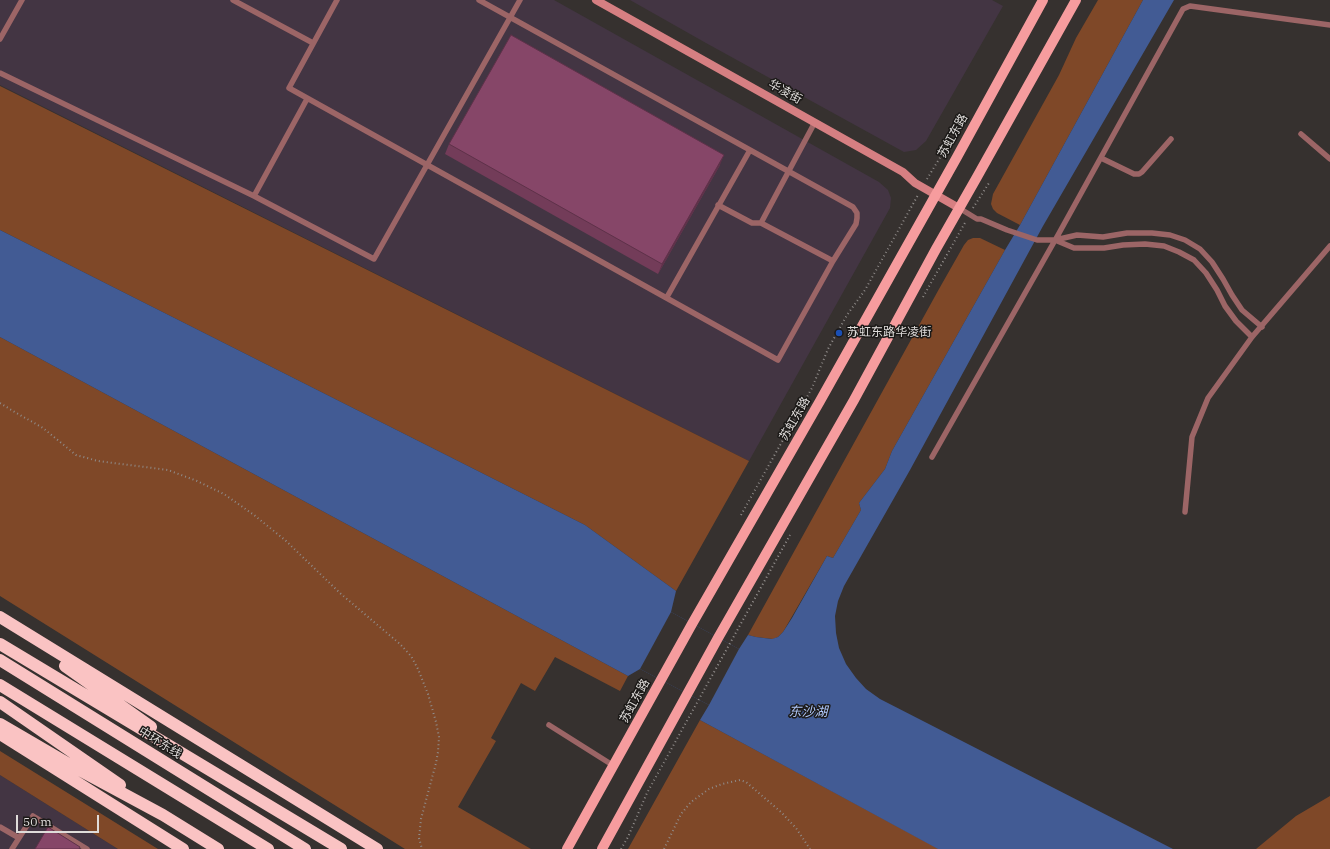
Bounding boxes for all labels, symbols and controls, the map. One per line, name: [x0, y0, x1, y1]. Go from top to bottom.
street label: 华凌街: [766, 77, 804, 107]
street label: 苏虹东路: [935, 112, 971, 160]
place label: 苏虹东路华凌街: [847, 326, 931, 340]
marker: 苏虹东路华凌街: [834, 328, 844, 338]
street label: 苏虹东路: [777, 395, 813, 443]
street label: 苏虹东路: [617, 677, 653, 725]
water label: 东沙湖: [789, 704, 827, 720]
street label: 中环东线: [136, 724, 184, 762]
scale bar: [18, 807, 101, 833]
text: 50 m: [23, 814, 52, 829]

